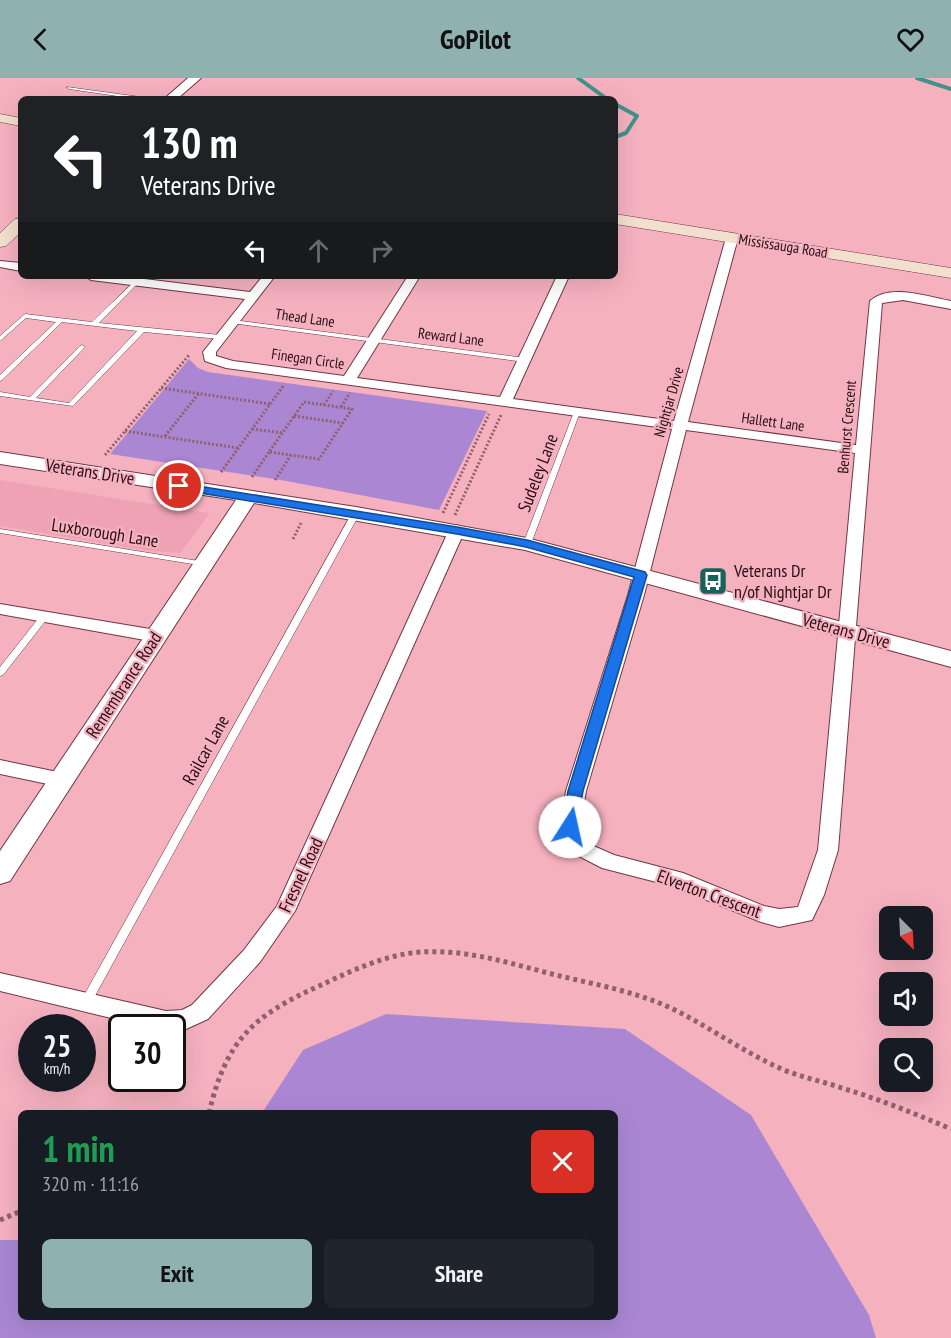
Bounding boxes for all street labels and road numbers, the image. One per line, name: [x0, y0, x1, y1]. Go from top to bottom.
street label: Mississauga Road: [737, 229, 829, 262]
street label: Thead Lane: [274, 304, 336, 331]
street label: Reward Lane: [417, 323, 485, 350]
street label: Finegan Circle: [270, 344, 346, 373]
street label: Nightjar Drive: [649, 364, 688, 439]
street label: Benhurst Crescent: [833, 380, 860, 474]
street label: Hallett Lane: [740, 408, 806, 435]
street label: Sudeley Lane: [512, 430, 563, 515]
street label: Veterans Drive: [43, 453, 136, 490]
street label: Luxborough Lane: [50, 513, 160, 552]
street label: Veterans Drive: [799, 608, 892, 653]
street label: Remembrance Road: [81, 627, 166, 742]
street label: Railcar Lane: [177, 711, 234, 789]
street label: Fresnel Road: [273, 834, 328, 916]
street label: Elverton Crescent: [654, 864, 764, 923]

